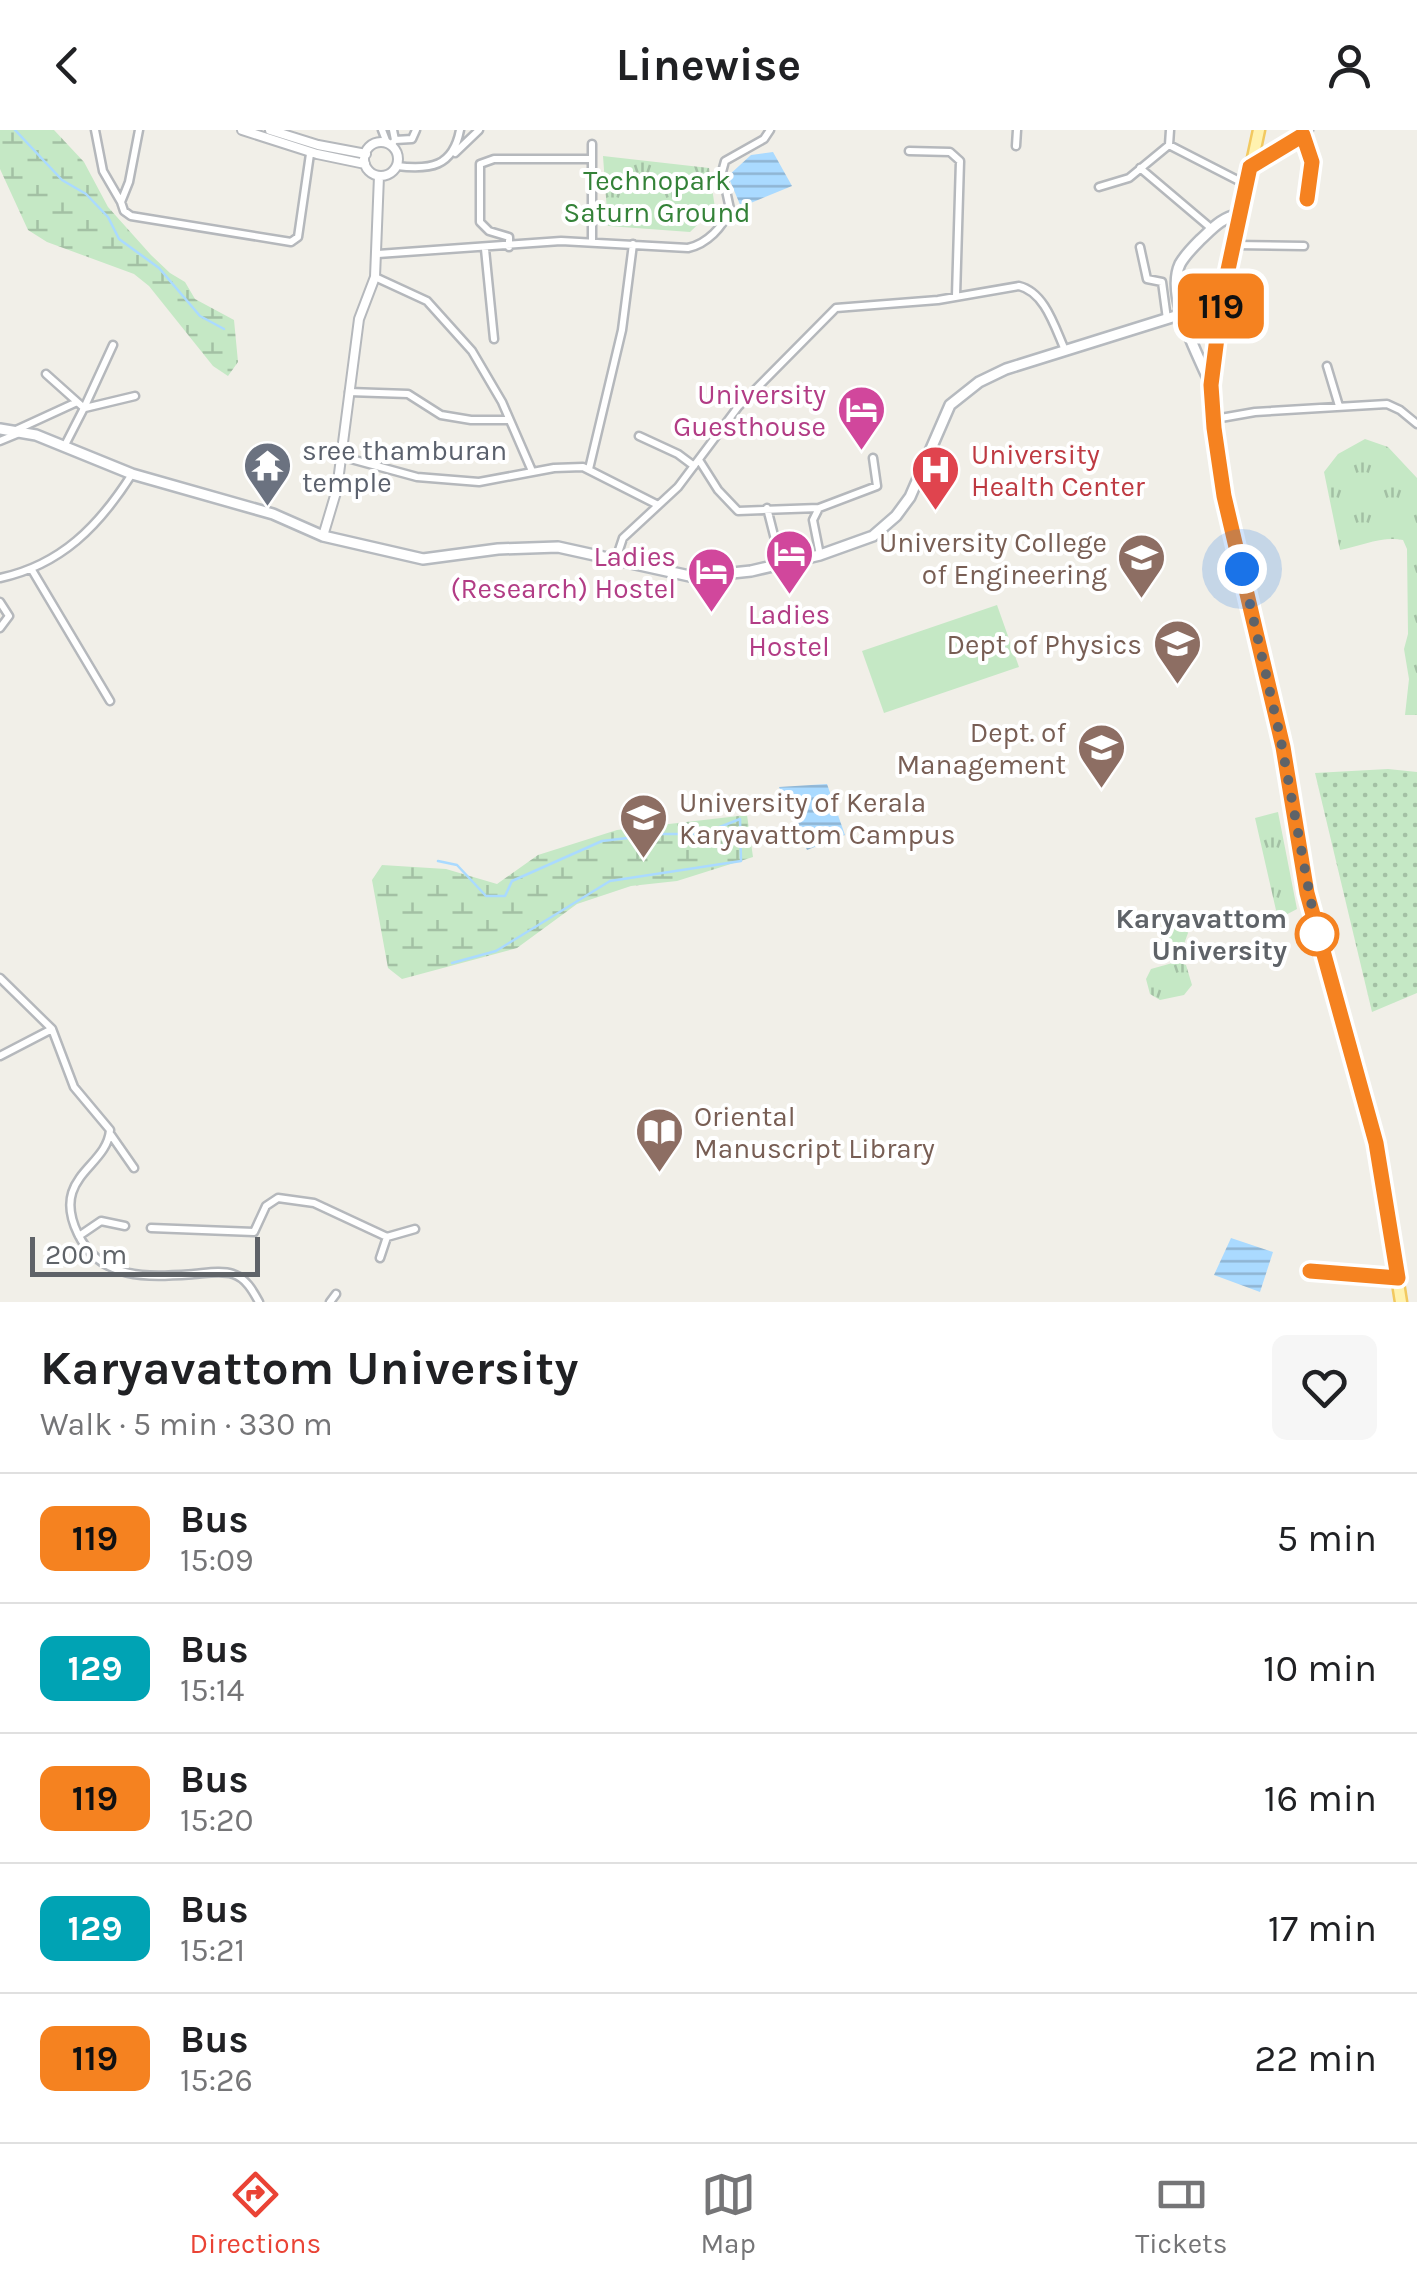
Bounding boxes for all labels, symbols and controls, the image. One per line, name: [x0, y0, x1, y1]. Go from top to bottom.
icon: back: [40, 38, 95, 93]
icon: person: [1322, 38, 1377, 93]
text: Linewise: [616, 39, 801, 91]
park label: Technopark Saturn Ground: [563, 164, 751, 229]
line badge: 119: [1164, 274, 1278, 338]
text: 119: [1198, 286, 1244, 327]
place label: University Guesthouse: [673, 378, 826, 443]
hotel icon: University Guesthouse: [835, 384, 887, 452]
place label: sree thamburan temple: [302, 434, 507, 499]
place label: University Health Center: [971, 438, 1146, 503]
temple icon: sree thamburan temple: [241, 440, 293, 508]
hospital icon: University Health Center: [910, 444, 962, 512]
place label: University College of Engineering: [879, 526, 1107, 591]
hotel icon: Ladies Hostel: [763, 528, 815, 596]
school or university icon: University College of Engineering: [1116, 532, 1168, 600]
place label: Ladies (Research) Hostel: [450, 540, 676, 605]
your location: [1217, 544, 1267, 594]
hotel icon: Ladies (Research) Hostel: [685, 546, 737, 614]
place label: Ladies Hostel: [748, 598, 830, 663]
school or university icon: Dept of Physics: [1151, 618, 1203, 686]
place label: Dept of Physics: [946, 628, 1142, 661]
place label: Dept. of Management: [896, 716, 1066, 781]
school or university icon: Dept. of Management: [1075, 722, 1127, 790]
place label: University of Kerala Karyavattom Campus: [679, 786, 956, 851]
school or university icon: University of Kerala Karyavattom Campus: [618, 792, 670, 860]
place label: Karyavattom University: [1115, 902, 1287, 967]
marker: Karyavattom University: [1296, 913, 1338, 955]
place label: Oriental Manuscript Library: [694, 1100, 935, 1165]
library icon: Oriental Manuscript Library: [633, 1106, 685, 1174]
scale bar: [30, 1232, 260, 1276]
text: 200 m: [45, 1238, 127, 1271]
button: heart: [1272, 1335, 1377, 1440]
text: Karyavattom University: [40, 1340, 578, 1396]
text: Walk · 5 min · 330 m: [40, 1406, 333, 1443]
text: Bus: [180, 1497, 249, 1542]
text: 5 min: [1277, 1516, 1377, 1561]
text: 119: [72, 1518, 118, 1559]
text: 15:09: [180, 1542, 254, 1579]
text: Bus: [180, 1627, 249, 1672]
text: 10 min: [1263, 1646, 1377, 1691]
text: 129: [67, 1648, 123, 1689]
text: 15:14: [180, 1672, 244, 1709]
text: Bus: [180, 1757, 249, 1802]
text: 16 min: [1264, 1776, 1377, 1821]
text: 119: [72, 1778, 118, 1819]
text: 15:20: [180, 1802, 254, 1839]
text: Bus: [180, 1887, 249, 1932]
text: 17 min: [1268, 1906, 1377, 1951]
text: 129: [67, 1908, 123, 1949]
text: 15:21: [180, 1932, 245, 1969]
text: Bus: [180, 2017, 249, 2062]
text: 22 min: [1254, 2036, 1377, 2081]
text: 119: [72, 2038, 118, 2079]
text: 15:26: [180, 2062, 253, 2099]
tab: Directions: [190, 2167, 321, 2260]
tab: Map: [700, 2167, 756, 2260]
tab: Tickets: [1135, 2167, 1227, 2260]

